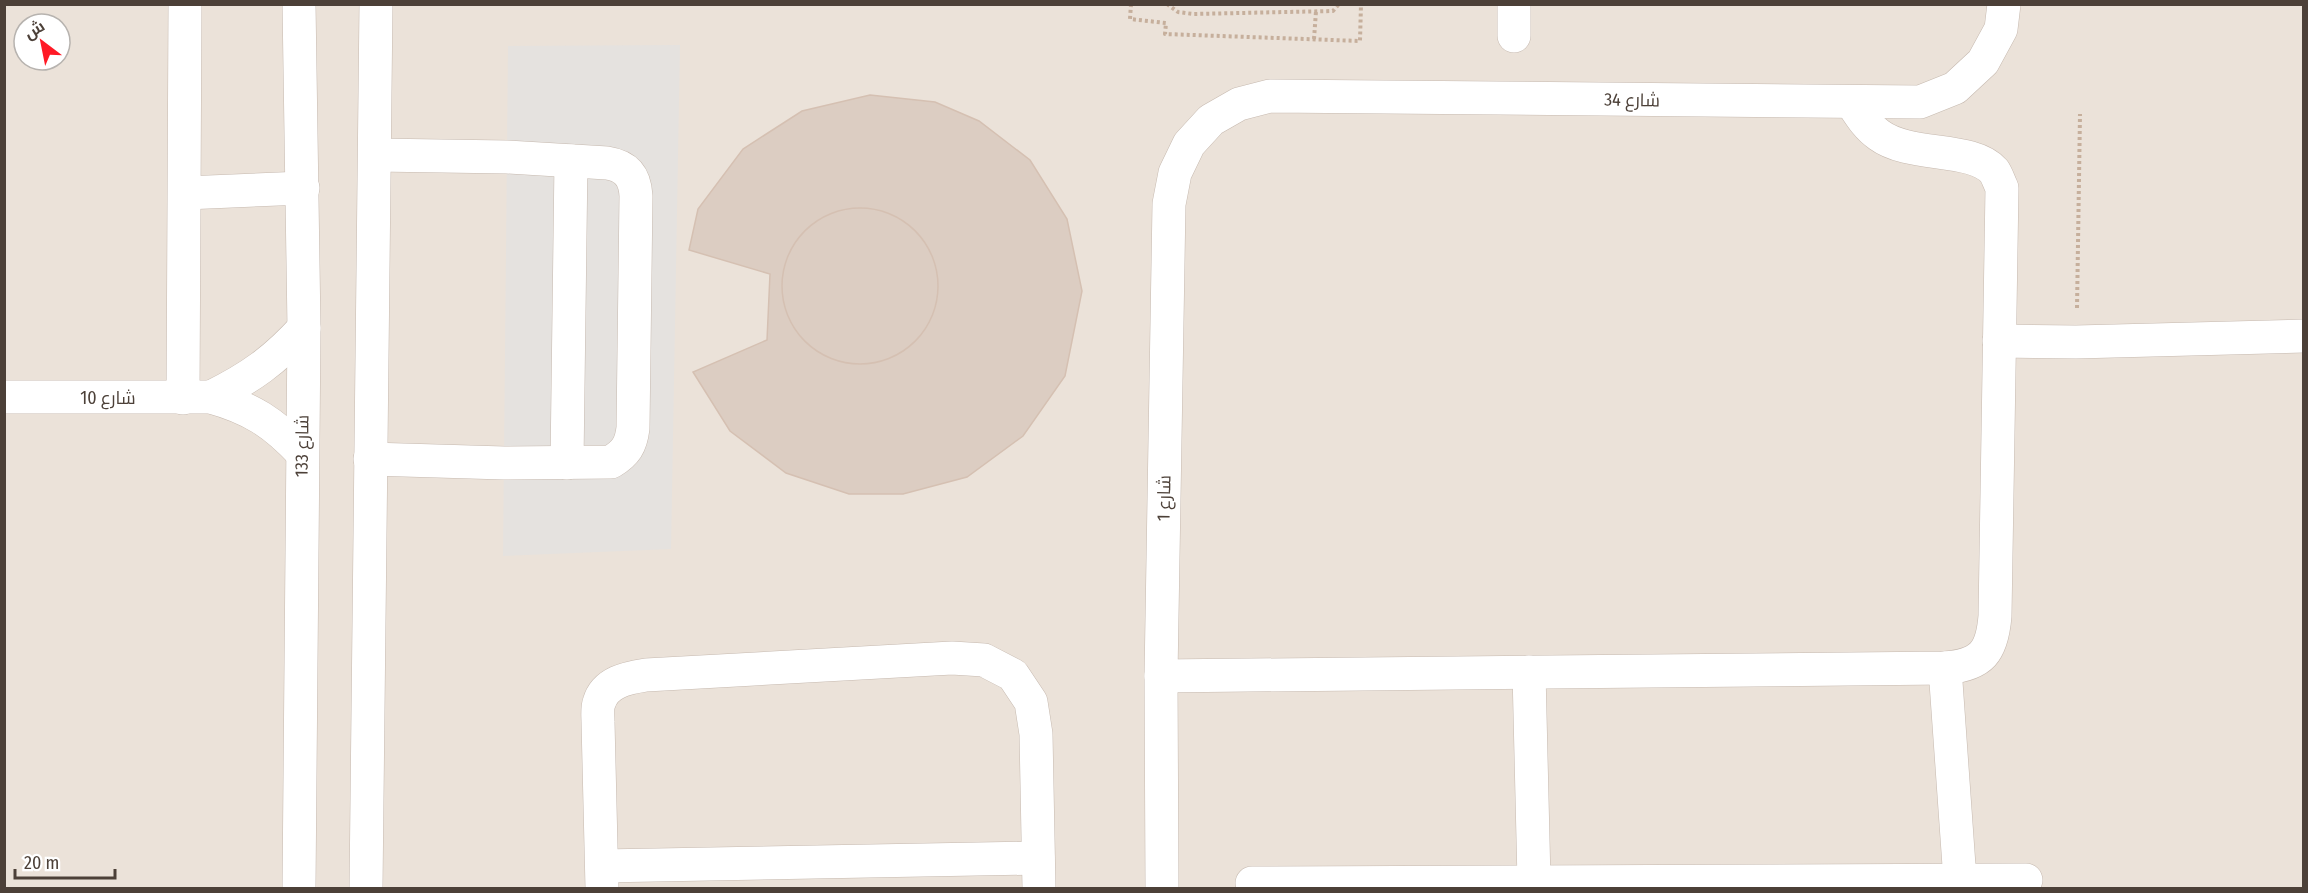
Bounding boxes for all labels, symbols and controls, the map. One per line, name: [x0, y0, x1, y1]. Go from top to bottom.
north arrow: [12, 12, 72, 72]
text: ش: [21, 16, 48, 43]
street label: شارع 34: [1604, 89, 1660, 112]
street label: شارع 10: [80, 387, 136, 410]
street label: شارع 133: [290, 415, 315, 477]
street label: شارع 1: [1153, 475, 1176, 521]
scale bar: [15, 842, 116, 880]
text: 20 m: [24, 852, 59, 874]

